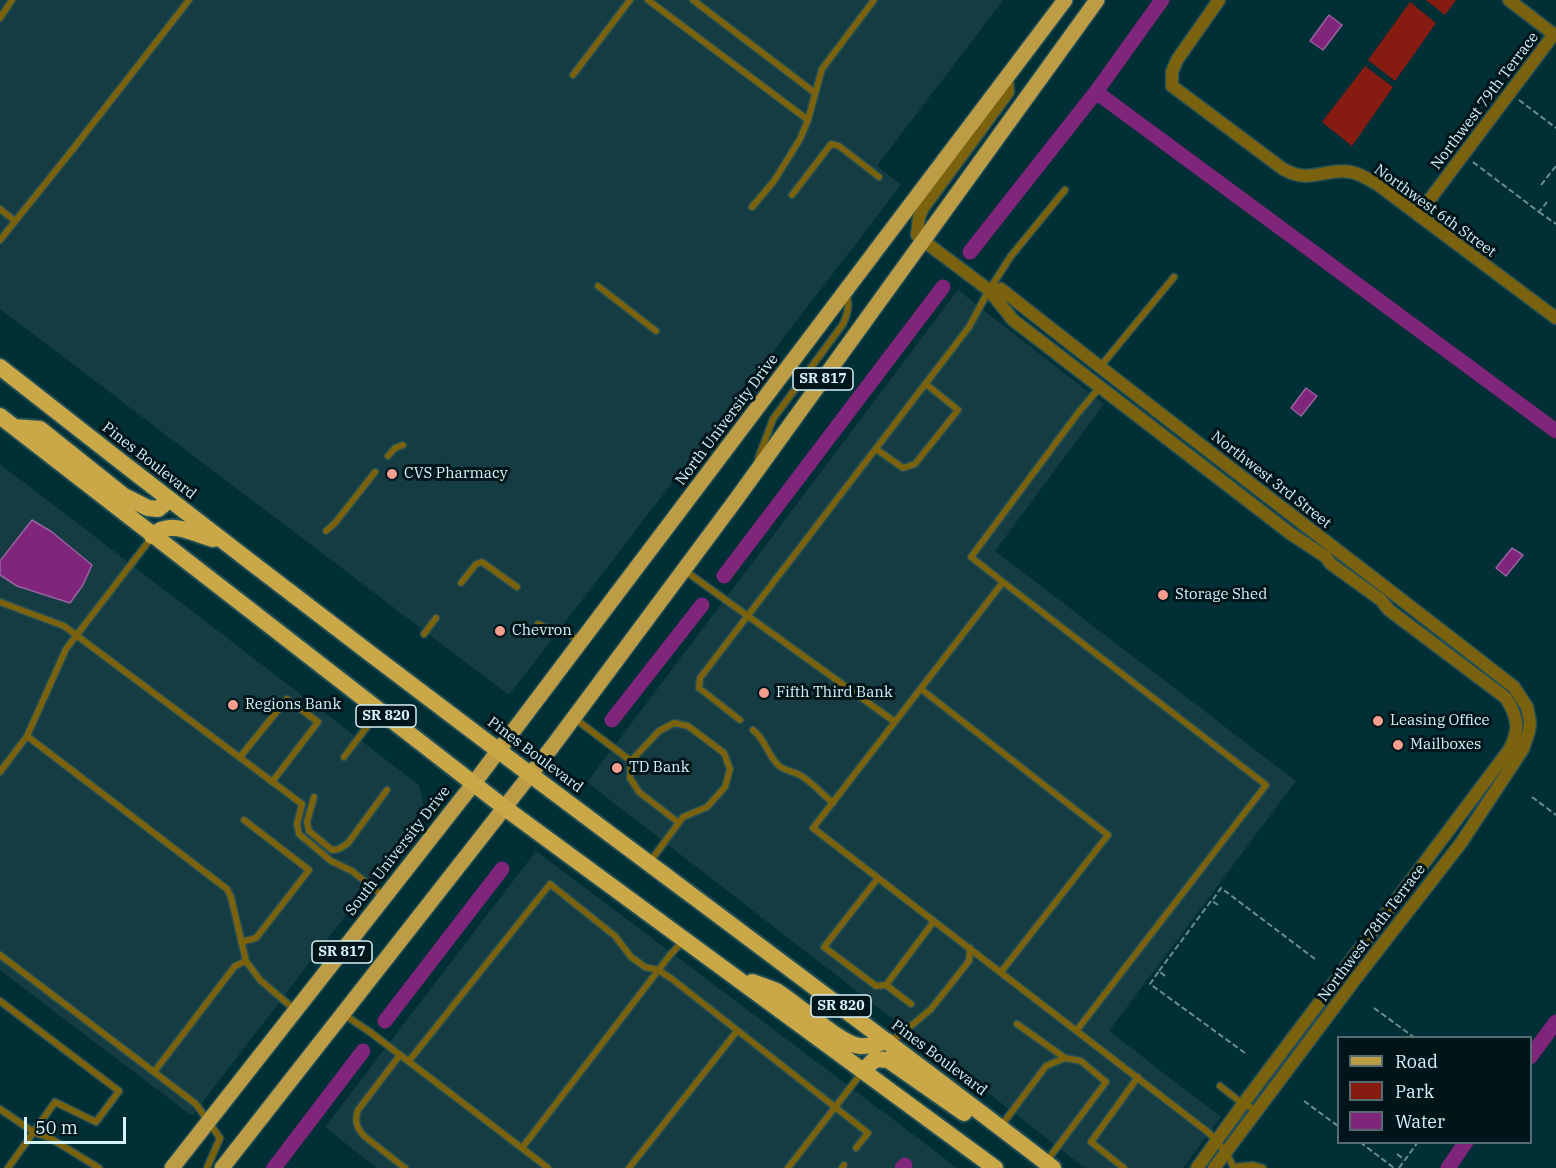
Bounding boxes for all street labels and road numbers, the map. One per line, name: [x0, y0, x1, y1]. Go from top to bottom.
street label: Northwest 79th Terrace: [1427, 29, 1543, 173]
street label: Northwest 6th Street: [1371, 161, 1499, 261]
street label: North University Drive: [672, 351, 782, 489]
road number: SR 817: [793, 368, 853, 390]
street label: Pines Boulevard: [98, 419, 200, 503]
street label: Northwest 3rd Street: [1207, 428, 1335, 532]
road number: SR 820: [356, 705, 416, 727]
street label: Pines Boulevard: [484, 713, 586, 797]
street label: South University Drive: [342, 783, 454, 919]
street label: Northwest 78th Terrace: [1314, 861, 1430, 1005]
road number: SR 817: [312, 941, 372, 963]
road number: SR 820: [811, 995, 871, 1017]
street label: Pines Boulevard: [888, 1016, 990, 1100]

